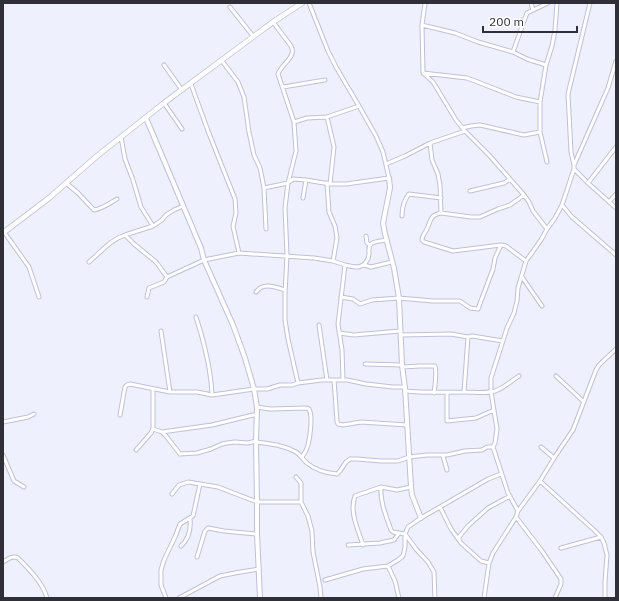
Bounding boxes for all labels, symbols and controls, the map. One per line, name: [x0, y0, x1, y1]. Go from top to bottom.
scale bar: [483, 8, 577, 34]
text: 200 m: [489, 14, 524, 29]

